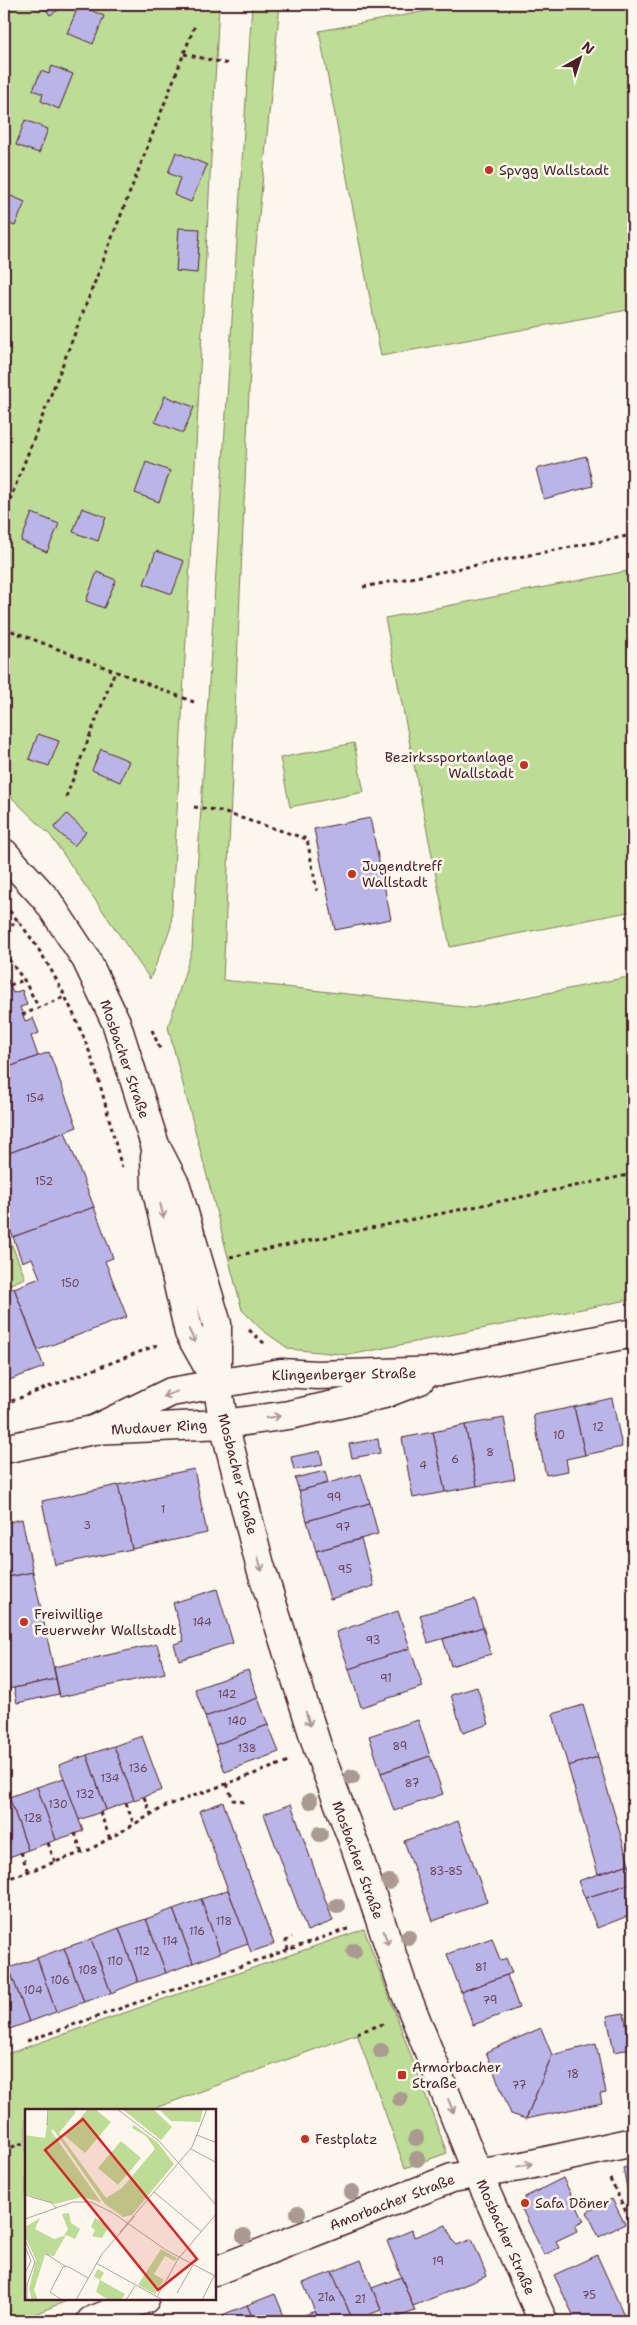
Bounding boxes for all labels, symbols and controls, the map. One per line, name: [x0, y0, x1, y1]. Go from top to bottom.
north arrow: [554, 32, 604, 82]
text: N: [578, 37, 598, 58]
place label: Spvgg Wallstadt: [499, 161, 609, 179]
marker: Spvgg Wallstadt: [483, 164, 495, 176]
place label: Bezirkssportanlage Wallstadt: [385, 748, 514, 782]
marker: Bezirkssportanlage Wallstadt: [518, 759, 530, 771]
place label: Jugendtreff Wallstadt: [362, 857, 443, 891]
marker: Jugendtreff Wallstadt: [346, 868, 358, 880]
street label: Mosbacher Straße: [96, 997, 154, 1121]
house number: 154: [26, 1091, 45, 1106]
house number: 152: [35, 1174, 53, 1189]
one-way arrow: [158, 1202, 167, 1218]
house number: 150: [61, 1276, 79, 1291]
one-way arrow: [187, 1328, 197, 1343]
street label: Klingenberger Straße: [272, 1364, 416, 1384]
one-way arrow: [162, 1390, 178, 1399]
street label: Mosbacher Straße: [214, 1411, 262, 1537]
one-way arrow: [264, 1412, 280, 1422]
street label: Mudauer Ring: [111, 1415, 207, 1439]
house number: 12: [592, 1420, 604, 1435]
house number: 10: [553, 1428, 565, 1443]
house number: 8: [486, 1445, 494, 1460]
house number: 6: [451, 1452, 459, 1467]
house number: 4: [419, 1458, 427, 1473]
house number: 99: [327, 1490, 341, 1505]
house number: 1: [161, 1502, 165, 1517]
house number: 3: [83, 1518, 91, 1533]
house number: 97: [336, 1520, 351, 1535]
one-way arrow: [256, 1556, 265, 1572]
house number: 95: [338, 1562, 352, 1577]
place label: Freiwillige Feuerwehr Wallstadt: [34, 1605, 177, 1639]
house number: 144: [192, 1615, 212, 1630]
marker: Freiwillige Feuerwehr Wallstadt: [18, 1616, 30, 1628]
house number: 93: [366, 1633, 380, 1648]
house number: 91: [380, 1671, 392, 1686]
house number: 142: [218, 1687, 236, 1702]
one-way arrow: [304, 1711, 314, 1727]
house number: 140: [227, 1714, 247, 1729]
house number: 89: [393, 1739, 407, 1754]
house number: 138: [237, 1741, 257, 1756]
house number: 136: [128, 1761, 148, 1776]
house number: 134: [100, 1771, 120, 1786]
house number: 87: [405, 1776, 420, 1791]
house number: 132: [76, 1787, 94, 1802]
house number: 130: [48, 1797, 68, 1812]
street label: Mosbacher Straße: [328, 1798, 388, 1922]
house number: 128: [23, 1811, 43, 1826]
house number: 83-85: [429, 1864, 463, 1879]
house number: 118: [216, 1914, 232, 1929]
house number: 116: [189, 1924, 205, 1939]
one-way arrow: [382, 1930, 392, 1946]
house number: 114: [162, 1934, 178, 1949]
house number: 112: [134, 1944, 150, 1959]
house number: 110: [107, 1954, 123, 1969]
house number: 81: [475, 1960, 487, 1975]
house number: 108: [78, 1963, 98, 1978]
house number: 106: [50, 1973, 70, 1988]
house number: 104: [23, 1983, 43, 1998]
house number: 79: [483, 1993, 498, 2008]
place label: Armorbacher Straße: [412, 2058, 501, 2092]
house number: 18: [567, 2067, 579, 2082]
marker: Armorbacher Straße: [396, 2069, 408, 2081]
house number: 77: [512, 2078, 527, 2093]
one-way arrow: [447, 2098, 456, 2113]
inset map: [25, 2109, 216, 2300]
place label: Festplatz: [315, 2130, 378, 2148]
marker: Festplatz: [299, 2133, 311, 2145]
one-way arrow: [517, 2160, 533, 2169]
street label: Amorbacher Straße: [327, 2170, 457, 2234]
street label: Mosbacher Straße: [472, 2176, 540, 2298]
place label: Safa Döner: [535, 2194, 610, 2212]
marker: Safa Döner: [519, 2197, 531, 2209]
house number: 19: [432, 2254, 444, 2269]
house number: 75: [582, 2288, 596, 2303]
house number: 21a: [317, 2290, 335, 2305]
house number: 21: [354, 2292, 366, 2307]

